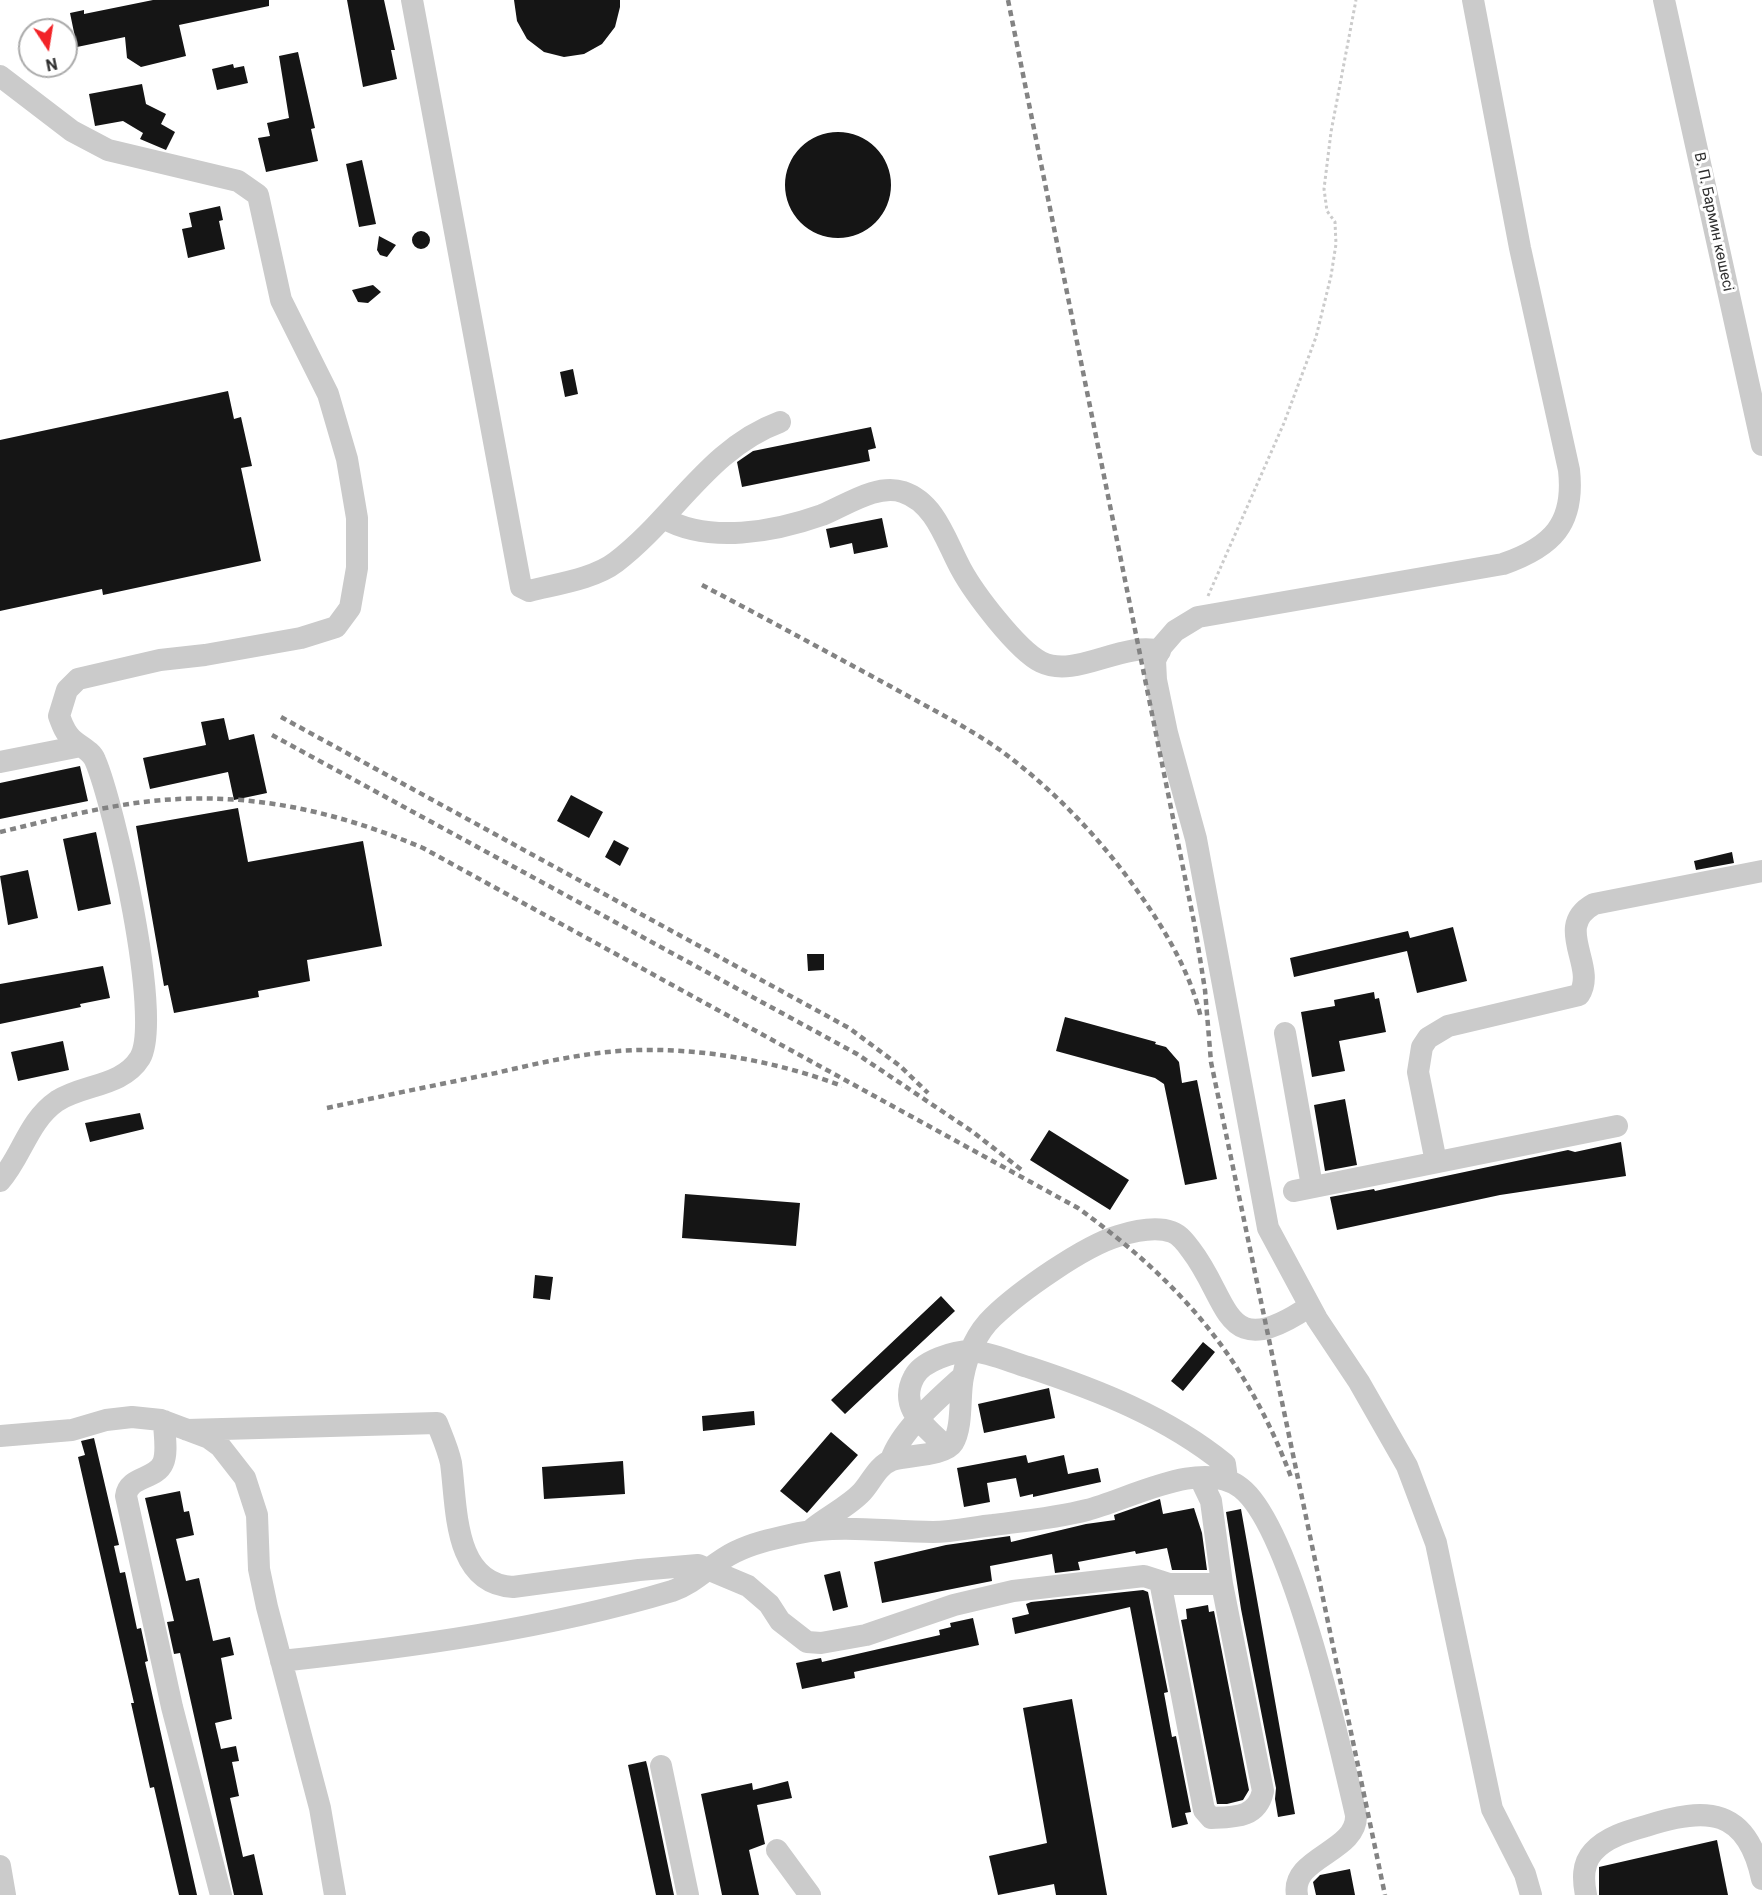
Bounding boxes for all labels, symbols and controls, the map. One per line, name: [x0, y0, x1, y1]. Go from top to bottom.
north arrow: [18, 18, 78, 78]
text: N: [44, 54, 59, 75]
street label: В. П. Бармин көшесі: [1689, 151, 1737, 293]

